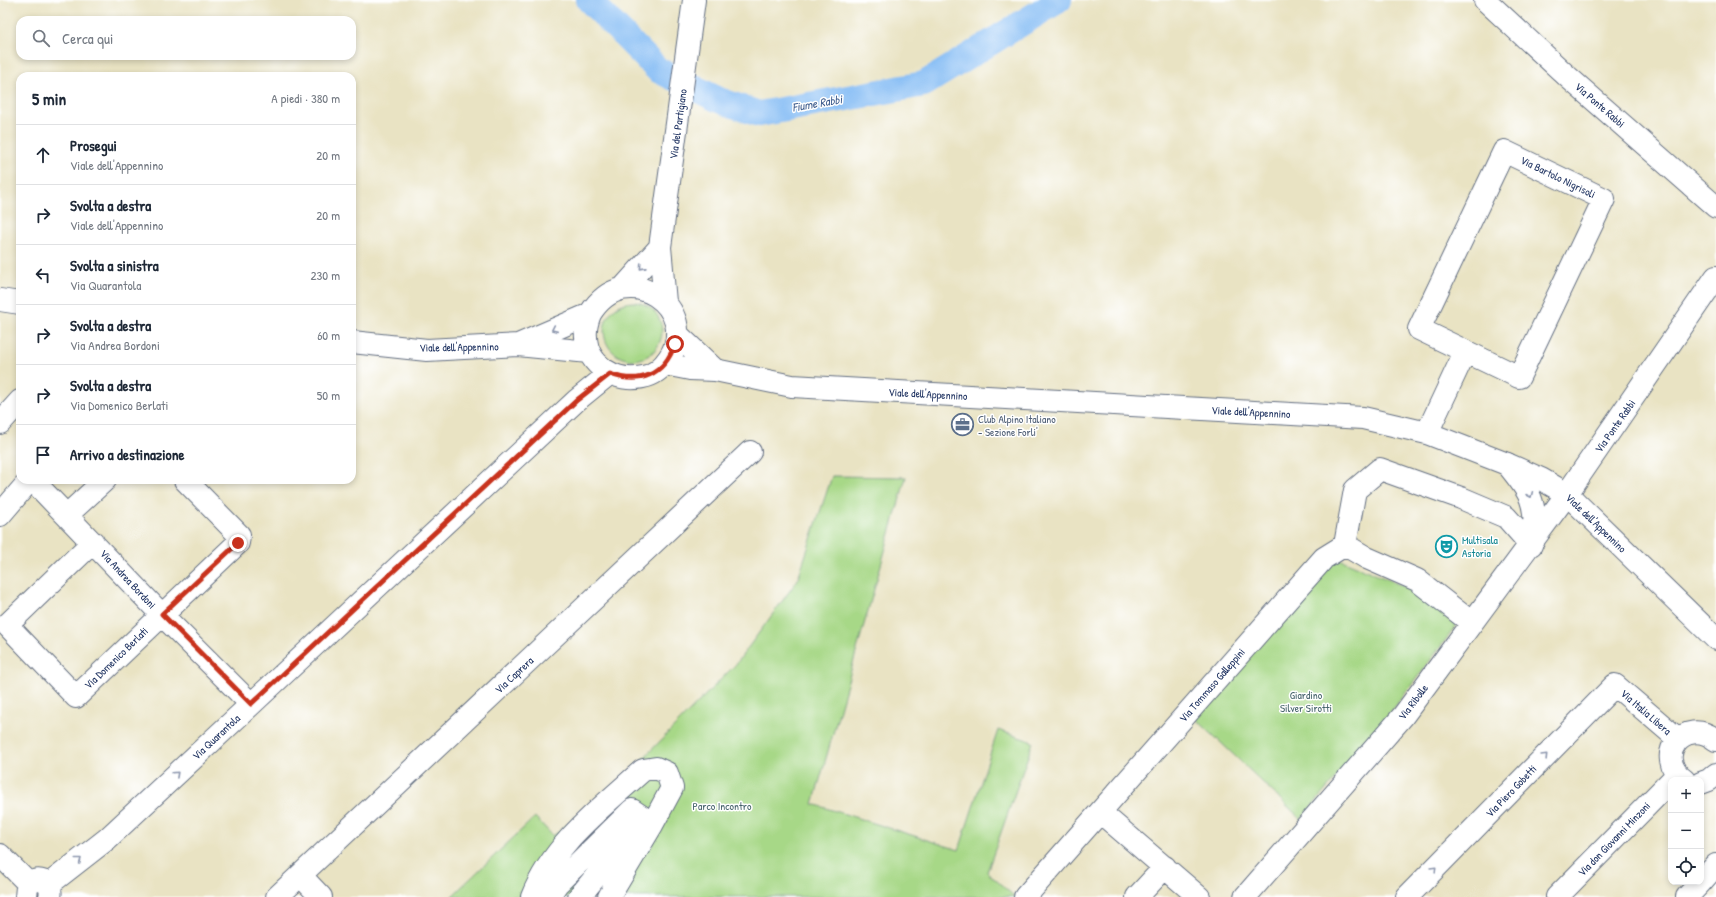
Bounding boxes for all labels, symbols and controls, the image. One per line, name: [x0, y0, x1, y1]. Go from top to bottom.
search box: [16, 16, 356, 60]
icon: search: [30, 27, 52, 49]
text: Cerca qui: [62, 28, 113, 49]
street label: Via Ponte Rabbi: [1572, 79, 1628, 131]
text: 5 min: [32, 87, 66, 110]
street label: Via del Partigiano: [666, 87, 690, 160]
text: A piedi · 380 m: [271, 89, 340, 107]
water label: Fiume Rabbi: [791, 90, 845, 116]
text: Prosegui: [70, 135, 117, 156]
icon: ahead: [32, 144, 54, 166]
text: 20 m: [316, 146, 340, 164]
street label: Via Bartolo Nigrisoli: [1518, 153, 1598, 201]
text: Viale dell'Appennino: [70, 156, 163, 174]
text: Svolta a destra: [70, 195, 151, 216]
icon: right: [32, 204, 54, 226]
text: 20 m: [316, 206, 340, 224]
text: Viale dell'Appennino: [70, 216, 163, 234]
text: Svolta a sinistra: [70, 255, 159, 276]
one-way arrow: [639, 262, 647, 270]
icon: left: [32, 264, 54, 286]
text: 230 m: [310, 266, 340, 284]
text: Via Quarantola: [70, 276, 141, 294]
text: Svolta a destra: [70, 315, 151, 336]
icon: right: [32, 324, 54, 346]
one-way arrow: [551, 325, 558, 333]
text: 60 m: [317, 326, 340, 344]
route start: [666, 335, 684, 353]
text: Via Andrea Bordoni: [70, 336, 160, 354]
street label: Viale dell'Appennino: [419, 339, 499, 355]
text: Svolta a destra: [70, 375, 151, 396]
icon: right: [32, 384, 54, 406]
street label: Viale dell'Appennino: [888, 385, 968, 403]
text: 50 m: [317, 386, 340, 404]
text: Via Domenico Berlati: [70, 396, 169, 414]
street label: Via Ponte Rabbi: [1592, 397, 1638, 455]
street label: Viale dell'Appennino: [1211, 403, 1291, 421]
office icon: Club Alpino Italiano - Sezione Forli': [950, 412, 976, 438]
place label: Club Alpino Italiano - Sezione Forli': [978, 412, 1056, 439]
icon: arrive: [32, 444, 54, 466]
text: Arrivo a destinazione: [70, 444, 184, 465]
one-way arrow: [1525, 491, 1533, 499]
street label: Viale dell'Appennino: [1563, 491, 1630, 556]
theatre icon: Multisala Astoria: [1434, 533, 1460, 559]
place label: Multisala Astoria: [1462, 533, 1499, 560]
route end: [229, 534, 247, 552]
street label: Via Andrea Bordoni: [97, 546, 159, 612]
street label: Via Domenico Berlati: [81, 624, 151, 692]
street label: Via Tommaso Galleppini: [1176, 645, 1248, 725]
street label: Via Caprera: [492, 653, 537, 696]
street label: Via Ribolle: [1395, 681, 1431, 723]
street label: Via Italia Libera: [1618, 686, 1675, 738]
park label: Giardino Silver Sirotti: [1280, 688, 1332, 715]
street label: Via Quarantola: [189, 711, 243, 763]
one-way arrow: [1540, 753, 1548, 761]
street label: Via Piero Gobetti: [1483, 762, 1539, 820]
one-way arrow: [171, 771, 179, 779]
map controls: [1668, 777, 1704, 885]
button: +: [1668, 777, 1704, 813]
park label: Parco Incontro: [693, 799, 752, 813]
street label: Via don Giovanni Minzoni: [1575, 799, 1653, 879]
button: −: [1668, 813, 1704, 849]
button: locate: [1668, 849, 1704, 885]
one-way arrow: [74, 858, 81, 865]
one-way arrow: [1429, 866, 1437, 874]

